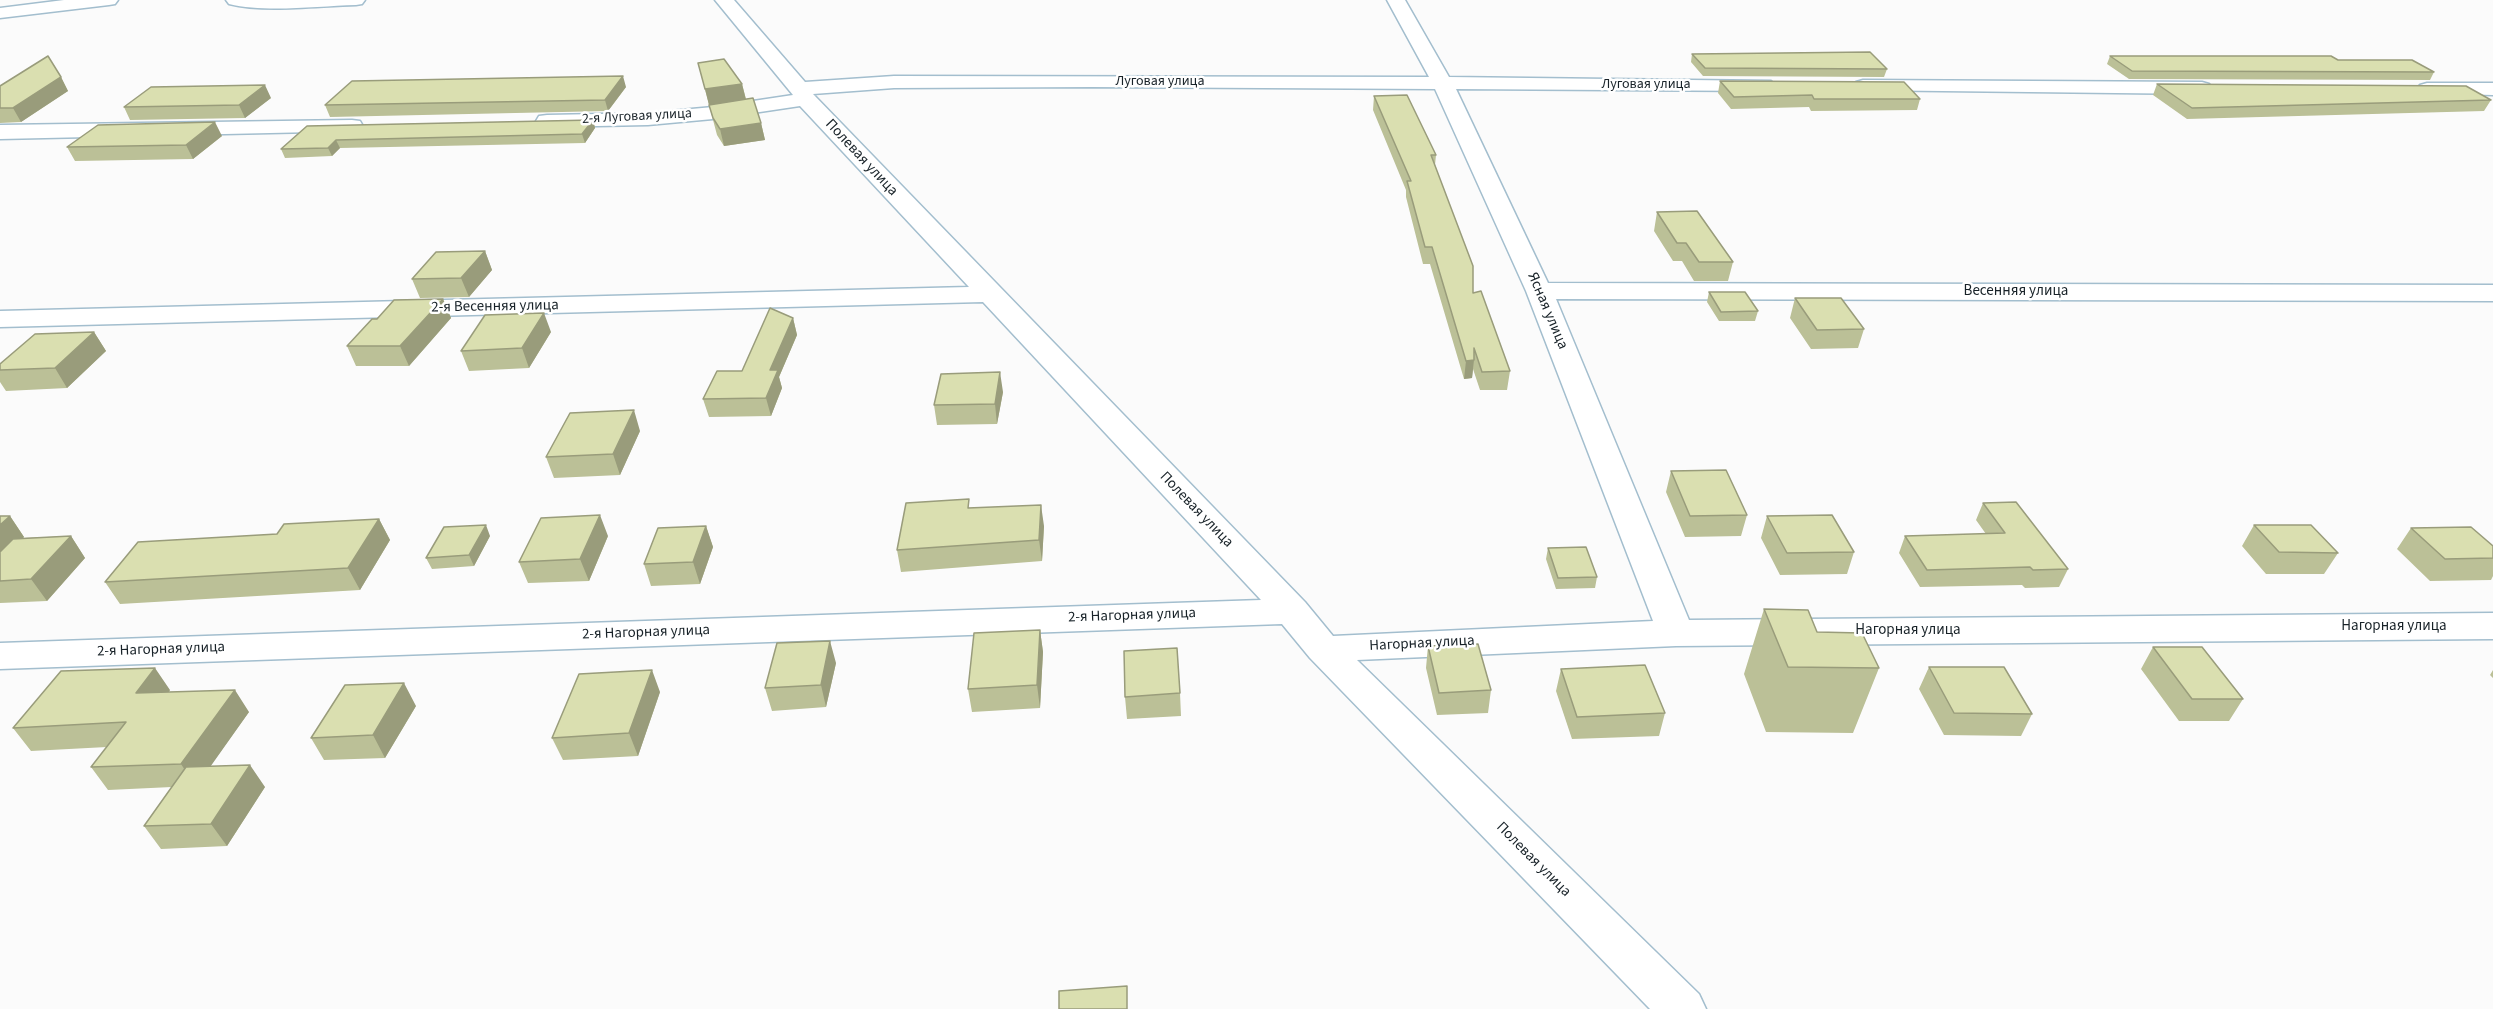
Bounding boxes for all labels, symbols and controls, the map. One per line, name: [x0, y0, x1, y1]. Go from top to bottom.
street label: Луговая улица: [1116, 74, 1204, 90]
street label: Луговая улица: [1602, 77, 1690, 93]
street label: 2-я Луговая улица: [582, 106, 692, 128]
street label: Полевая улица: [821, 116, 901, 200]
street label: Ясная улица: [1523, 270, 1571, 352]
street label: Весенняя улица: [1964, 283, 2068, 301]
street label: 2-я Весенняя улица: [431, 297, 559, 317]
street label: Полевая улица: [1155, 468, 1237, 552]
street label: 2-я Нагорная улица: [1068, 605, 1196, 627]
street label: Нагорная улица: [2341, 618, 2447, 636]
street label: 2-я Нагорная улица: [582, 622, 710, 644]
street label: Нагорная улица: [1855, 622, 1961, 640]
street label: Нагорная улица: [1369, 632, 1475, 656]
street label: 2-я Нагорная улица: [97, 639, 225, 661]
street label: Полевая улица: [1492, 819, 1574, 901]

